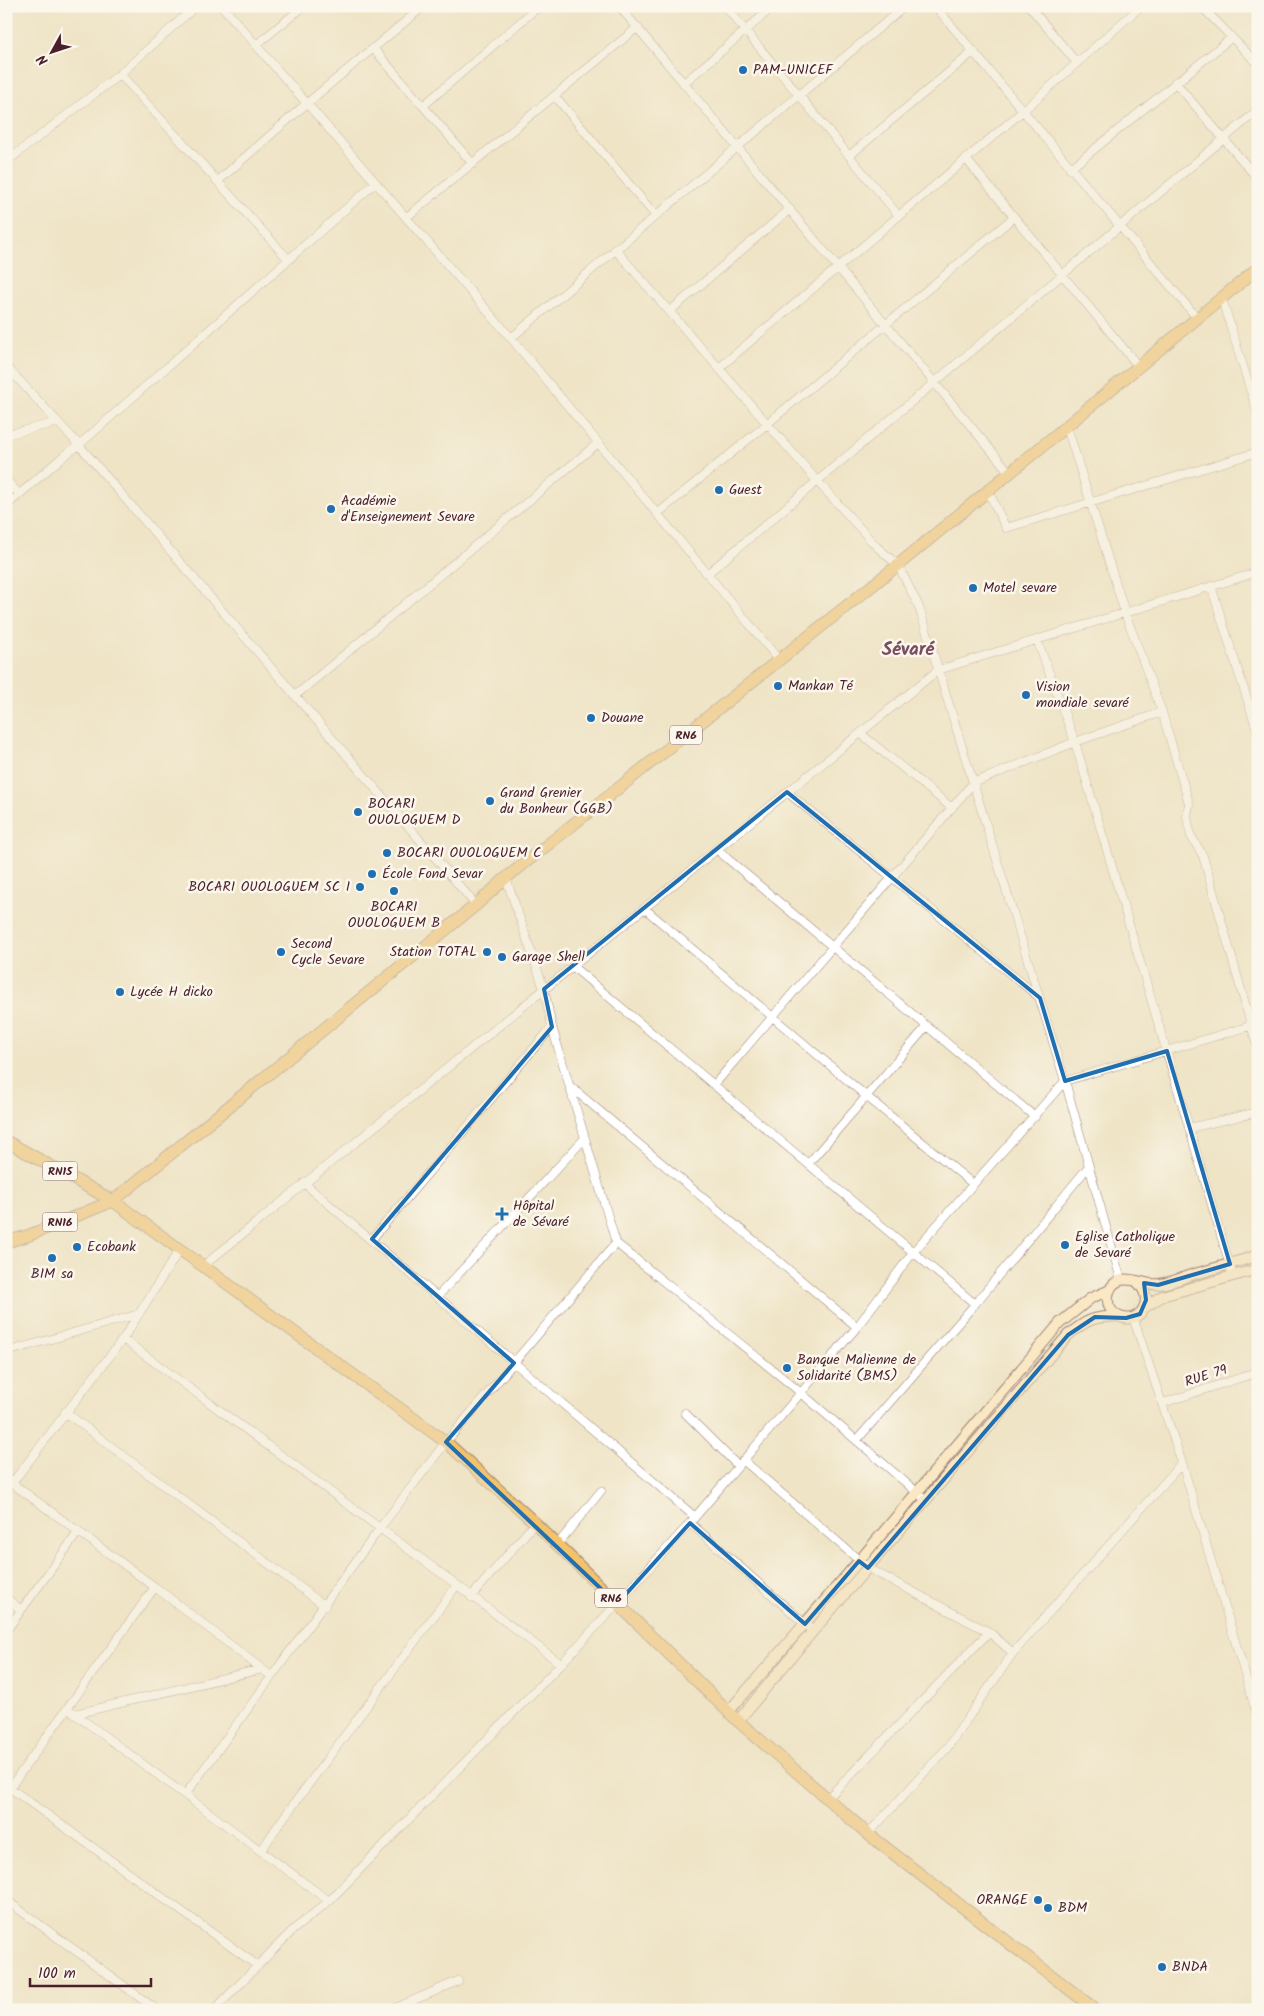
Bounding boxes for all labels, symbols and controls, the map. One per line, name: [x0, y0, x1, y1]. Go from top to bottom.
north arrow: [28, 28, 78, 78]
text: N: [31, 49, 54, 70]
place label: PAM-UNICEF: [753, 59, 834, 81]
marker: PAM-UNICEF: [737, 64, 749, 76]
place label: Guest: [729, 479, 763, 501]
marker: Guest: [713, 484, 725, 496]
place label: Académie d'Enseignement Sevare: [341, 490, 475, 528]
marker: Académie d'Enseignement Sevare: [325, 503, 337, 515]
place label: Motel sevare: [983, 577, 1058, 599]
marker: Motel sevare: [967, 582, 979, 594]
district label: Sévaré: [882, 635, 936, 665]
place label: Mankan Té: [788, 675, 854, 697]
place label: Vision mondiale sevaré: [1036, 676, 1130, 714]
marker: Mankan Té: [772, 680, 784, 692]
marker: Vision mondiale sevaré: [1020, 689, 1032, 701]
place label: Douane: [601, 707, 644, 729]
marker: Douane: [585, 712, 597, 724]
road number: RN6: [670, 726, 702, 744]
place label: Grand Grenier du Bonheur (GGB): [500, 782, 613, 820]
place label: BOCARI OUOLOGUEM D: [368, 793, 461, 831]
marker: Grand Grenier du Bonheur (GGB): [484, 795, 496, 807]
marker: BOCARI OUOLOGUEM D: [352, 806, 364, 818]
place label: BOCARI OUOLOGUEM C: [397, 842, 541, 864]
marker: BOCARI OUOLOGUEM C: [381, 847, 393, 859]
place label: École Fond Sevar: [382, 863, 484, 885]
marker: École Fond Sevar: [366, 868, 378, 880]
place label: BOCARI OUOLOGUEM SC I: [188, 876, 350, 898]
marker: BOCARI OUOLOGUEM SC I: [354, 881, 366, 893]
marker: BOCARI OUOLOGUEM B: [388, 885, 400, 897]
place label: BOCARI OUOLOGUEM B: [348, 896, 440, 934]
place label: Second Cycle Sevare: [291, 933, 365, 971]
place label: Station TOTAL: [390, 941, 477, 963]
marker: Second Cycle Sevare: [275, 946, 287, 958]
marker: Station TOTAL: [481, 946, 493, 958]
place label: Garage Shell: [512, 946, 586, 968]
marker: Garage Shell: [496, 951, 508, 963]
place label: Lycée H dicko: [130, 981, 213, 1003]
marker: Lycée H dicko: [114, 986, 126, 998]
road number: RN15: [42, 1162, 78, 1180]
place label: Hôpital de Sévaré: [513, 1195, 570, 1233]
marker: Hôpital de Sévaré: [495, 1207, 509, 1221]
road number: RN16: [42, 1212, 78, 1232]
place label: Eglise Catholique de Sevaré: [1075, 1226, 1176, 1264]
place label: Ecobank: [87, 1236, 136, 1258]
marker: Eglise Catholique de Sevaré: [1059, 1239, 1071, 1251]
marker: Ecobank: [71, 1241, 83, 1253]
marker: BIM sa: [46, 1252, 58, 1264]
place label: BIM sa: [31, 1263, 73, 1285]
place label: Banque Malienne de Solidarité (BMS): [797, 1349, 917, 1387]
street label: RUE 79: [1182, 1359, 1230, 1393]
marker: Banque Malienne de Solidarité (BMS): [781, 1362, 793, 1374]
road number: RN6: [595, 1589, 627, 1608]
place label: ORANGE: [977, 1889, 1029, 1911]
marker: ORANGE: [1032, 1894, 1044, 1906]
place label: BDM: [1058, 1897, 1087, 1919]
marker: BDM: [1042, 1902, 1054, 1914]
scale bar: [30, 1956, 151, 1988]
place label: BNDA: [1172, 1956, 1208, 1978]
marker: BNDA: [1156, 1961, 1168, 1973]
text: 100 m: [38, 1962, 76, 1986]

